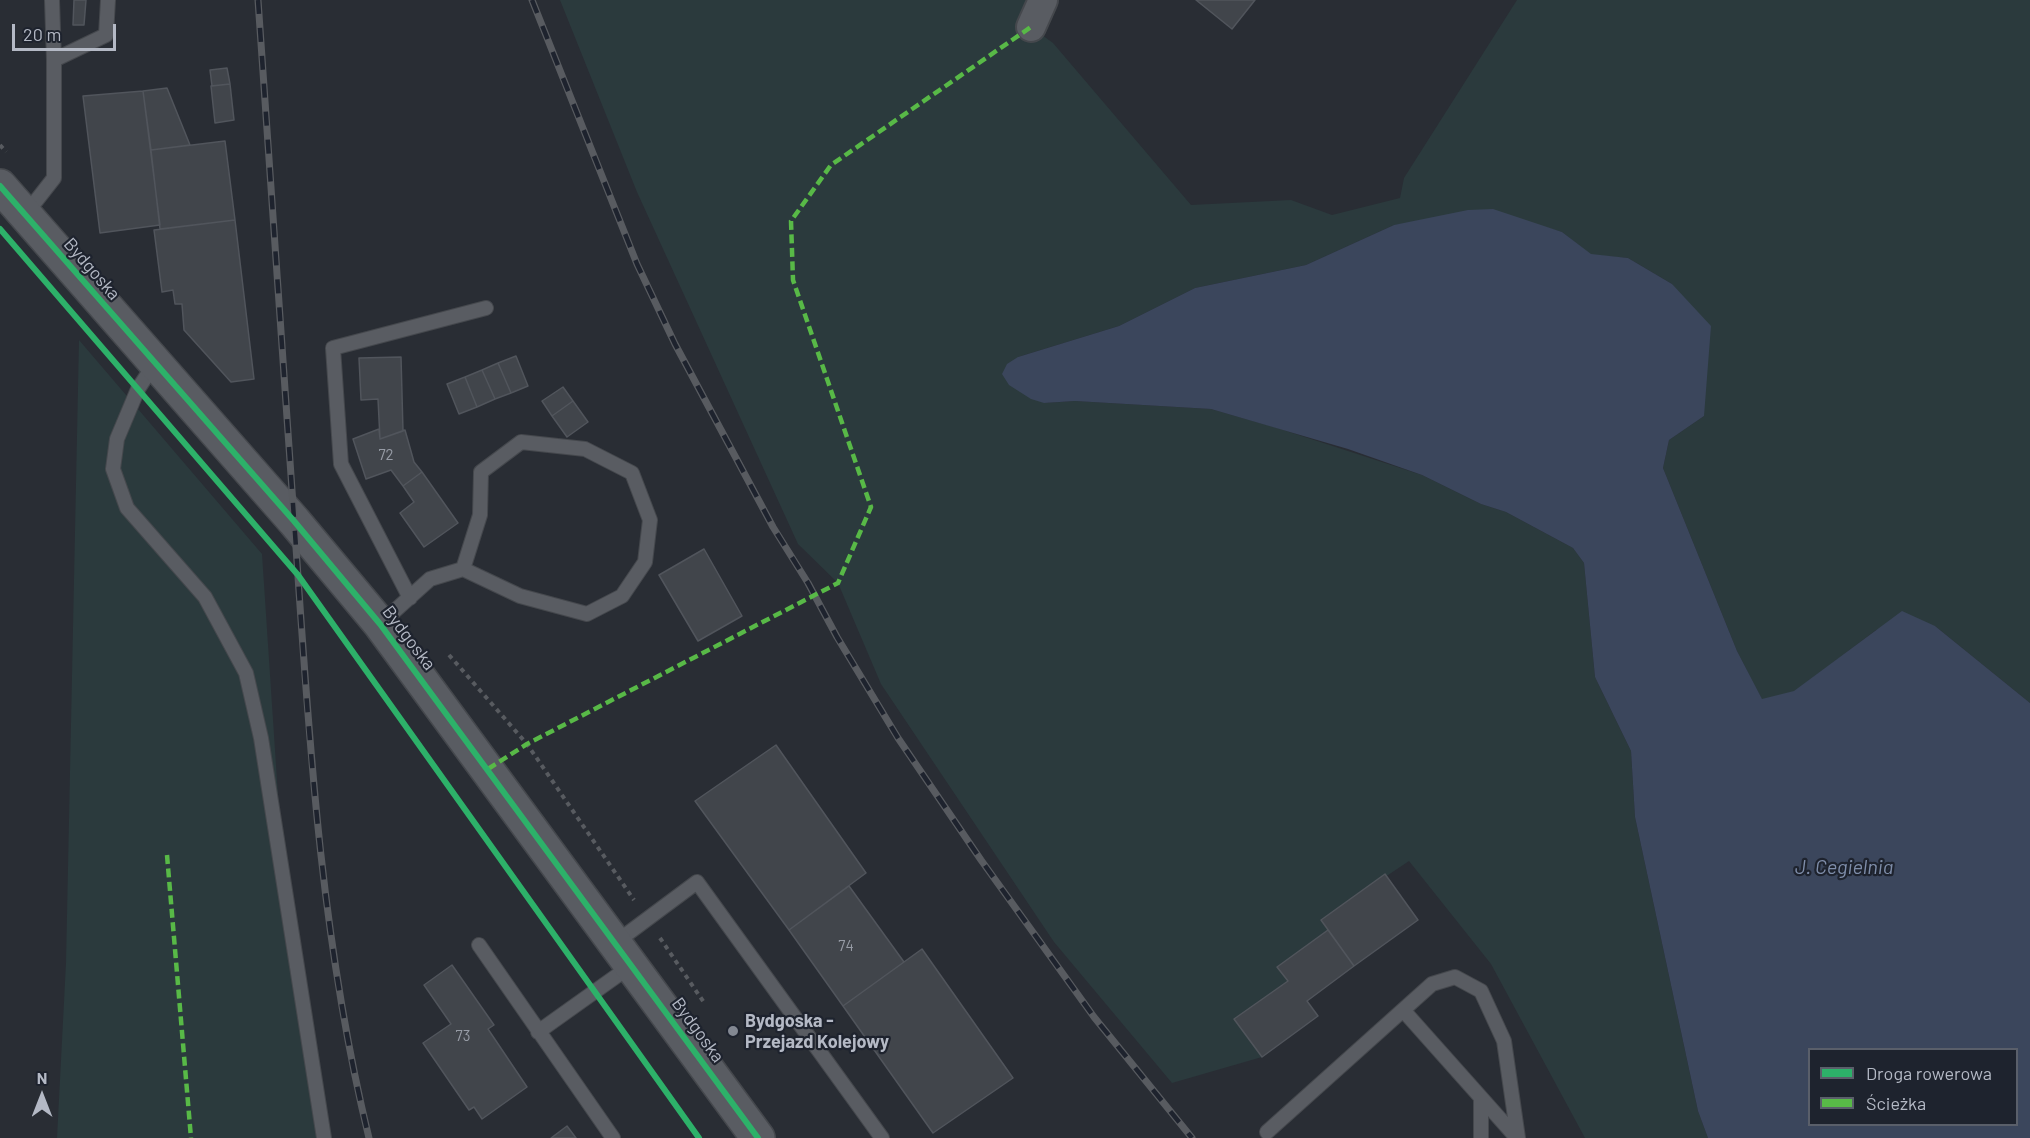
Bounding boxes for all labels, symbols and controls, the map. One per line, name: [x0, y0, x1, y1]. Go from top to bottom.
scale bar: [15, 12, 118, 50]
text: 20 m: [23, 23, 61, 45]
street label: Bydgoska: [59, 234, 125, 304]
house number: 72: [378, 446, 394, 464]
street label: Bydgoska: [378, 601, 440, 675]
water label: J. Cegielnia: [1795, 855, 1893, 879]
house number: 74: [838, 937, 854, 955]
street label: Bydgoska: [667, 993, 729, 1067]
place label: Bydgoska - Przejazd Kolejowy: [745, 1010, 889, 1052]
marker: Bydgoska - Przejazd Kolejowy: [726, 1024, 740, 1038]
house number: 73: [456, 1027, 470, 1045]
legend: [1808, 1048, 2018, 1126]
text: Droga rowerowa: [1866, 1062, 1992, 1084]
north arrow: [12, 1066, 72, 1126]
text: N: [37, 1068, 47, 1087]
text: Ścieżka: [1866, 1092, 1926, 1114]

